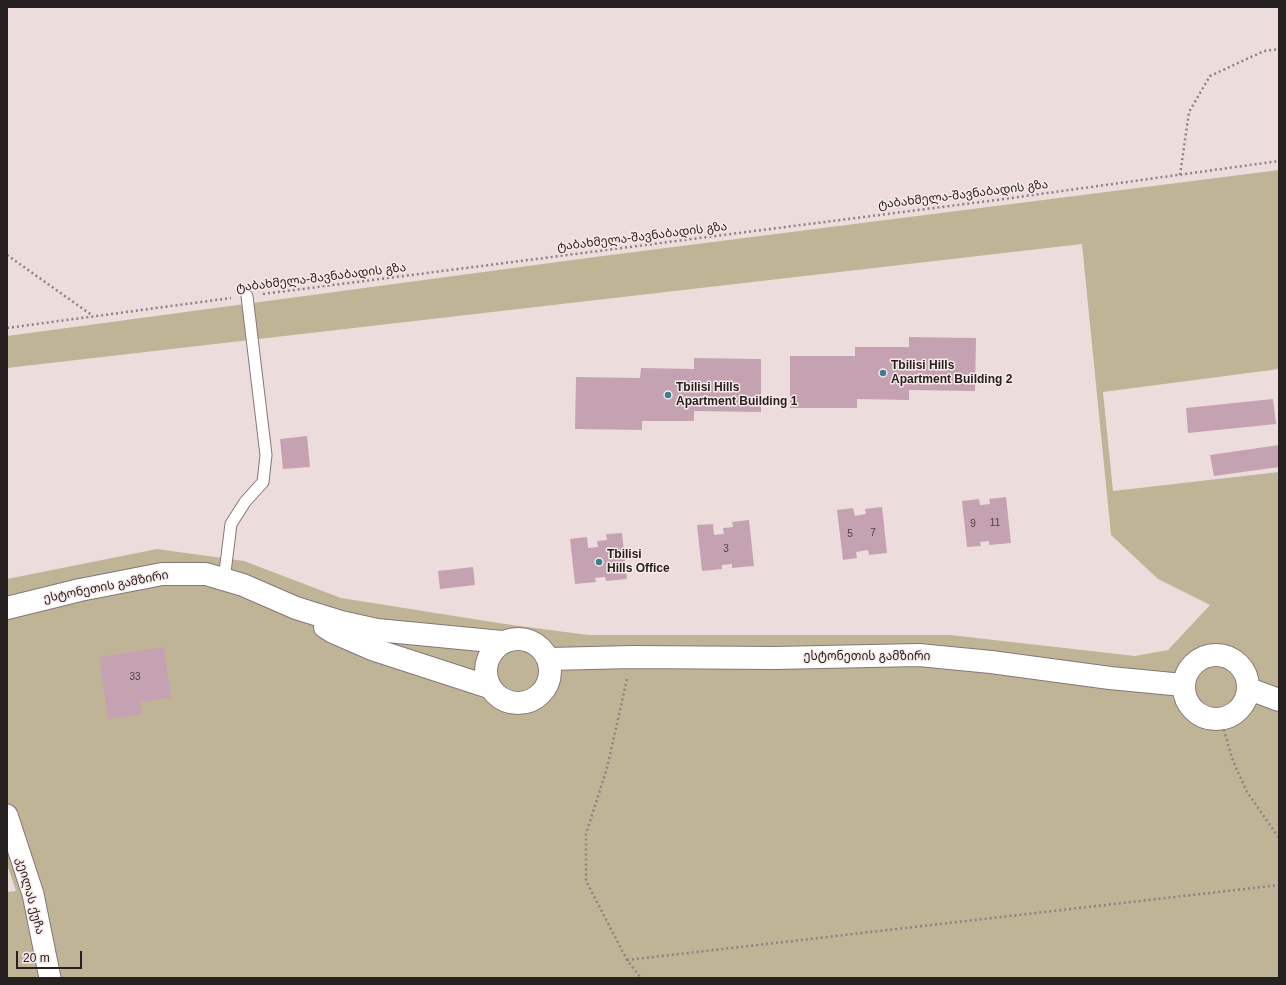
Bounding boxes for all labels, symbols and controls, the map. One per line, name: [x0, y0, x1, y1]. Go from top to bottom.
street label: ტაბახმელა-შავნაბადის გზა: [877, 177, 1049, 213]
street label: ტაბახმელა-შავნაბადის გზა: [556, 219, 728, 255]
street label: ტაბახმელა-შავნაბადის გზა: [235, 260, 407, 296]
place label: Tbilisi Hills Apartment Building 2: [891, 359, 1012, 387]
marker: Tbilisi Hills Apartment Building 2: [878, 368, 888, 378]
place label: Tbilisi Hills Apartment Building 1: [676, 381, 797, 409]
marker: Tbilisi Hills Apartment Building 1: [663, 390, 673, 400]
house number: 11: [990, 517, 1000, 529]
house number: 9: [970, 518, 976, 530]
house number: 7: [870, 527, 876, 539]
house number: 5: [847, 528, 853, 540]
house number: 3: [723, 543, 729, 555]
place label: Tbilisi Hills Office: [607, 548, 670, 576]
marker: Tbilisi Hills Office: [594, 557, 604, 567]
street label: ესტონეთის გამზირი: [42, 568, 170, 606]
street label: ესტონეთის გამზირი: [804, 650, 930, 664]
house number: 33: [129, 671, 141, 683]
street label: კეილას ქუჩა: [13, 856, 47, 936]
scale bar: [18, 943, 84, 969]
text: 20 m: [23, 951, 50, 965]

